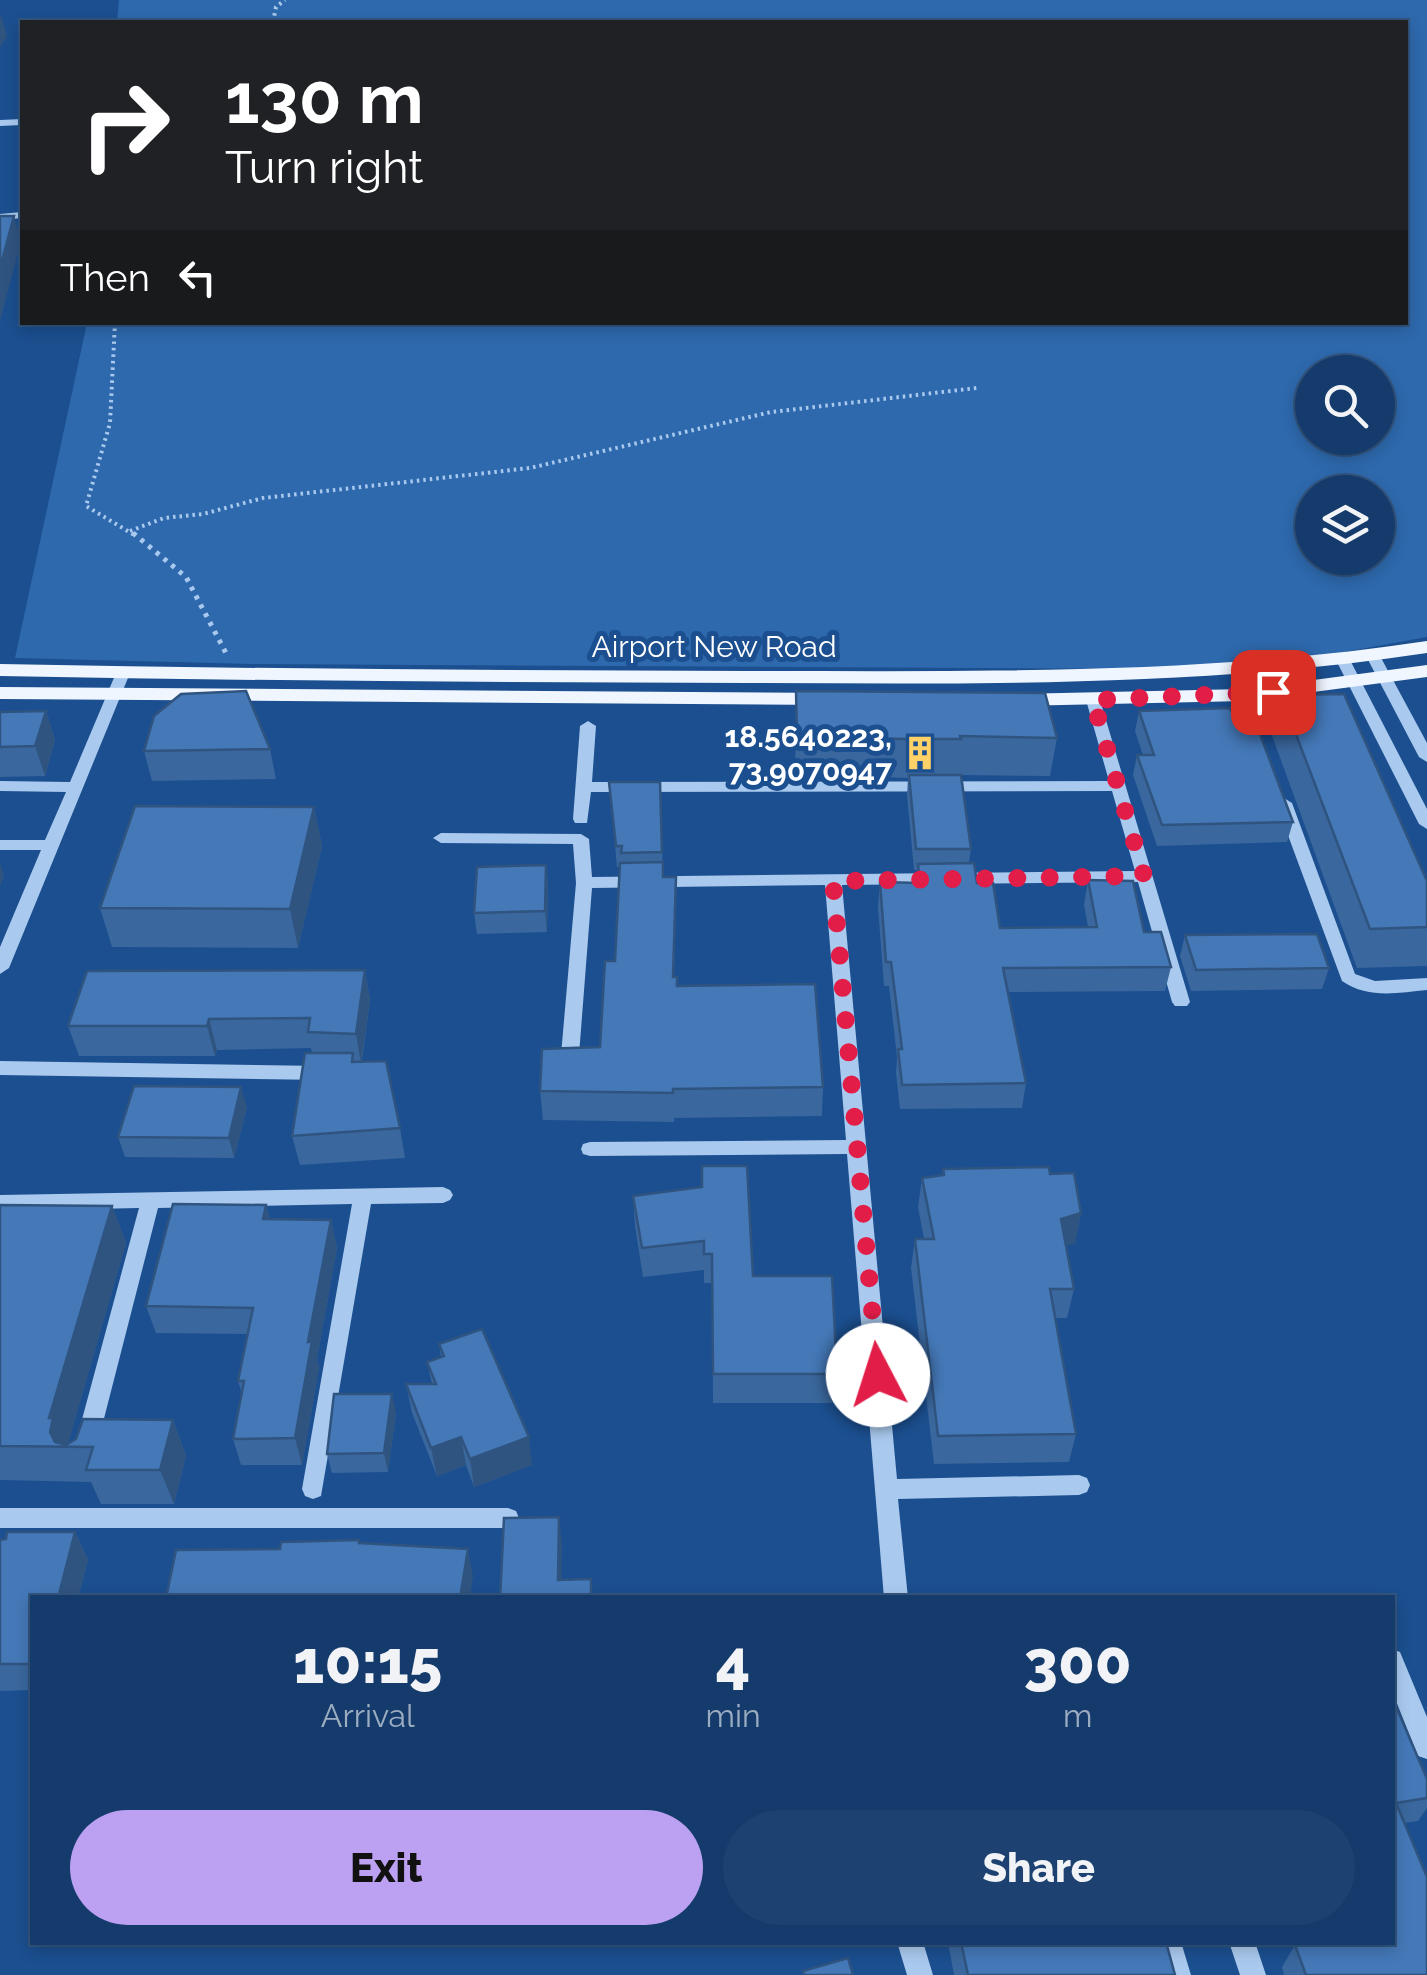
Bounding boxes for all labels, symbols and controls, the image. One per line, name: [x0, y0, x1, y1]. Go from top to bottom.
text: 130 m: [225, 57, 424, 139]
icon: right: [60, 60, 190, 190]
text: Turn right: [225, 141, 423, 194]
icon: left: [170, 250, 225, 305]
text: Then: [60, 255, 150, 300]
map controls: [1295, 355, 1395, 575]
button: search: [1295, 355, 1395, 455]
button: layers: [1295, 475, 1395, 575]
street label: Airport New Road: [591, 629, 837, 664]
pin: [1231, 650, 1316, 735]
icon: arrive: [1246, 665, 1301, 720]
place label: 18.5640223, 73.9070947: [724, 719, 892, 788]
building icon: 18.5640223, 73.9070947: [901, 734, 939, 772]
position arrow: [826, 1323, 930, 1427]
text: 10:15: [293, 1627, 442, 1697]
text: 4: [716, 1627, 750, 1697]
text: 300: [1024, 1627, 1132, 1697]
text: Arrival: [321, 1697, 415, 1734]
text: min: [706, 1697, 761, 1734]
text: m: [1063, 1697, 1092, 1734]
button: Exit: [70, 1810, 703, 1925]
button: Share: [723, 1810, 1355, 1925]

